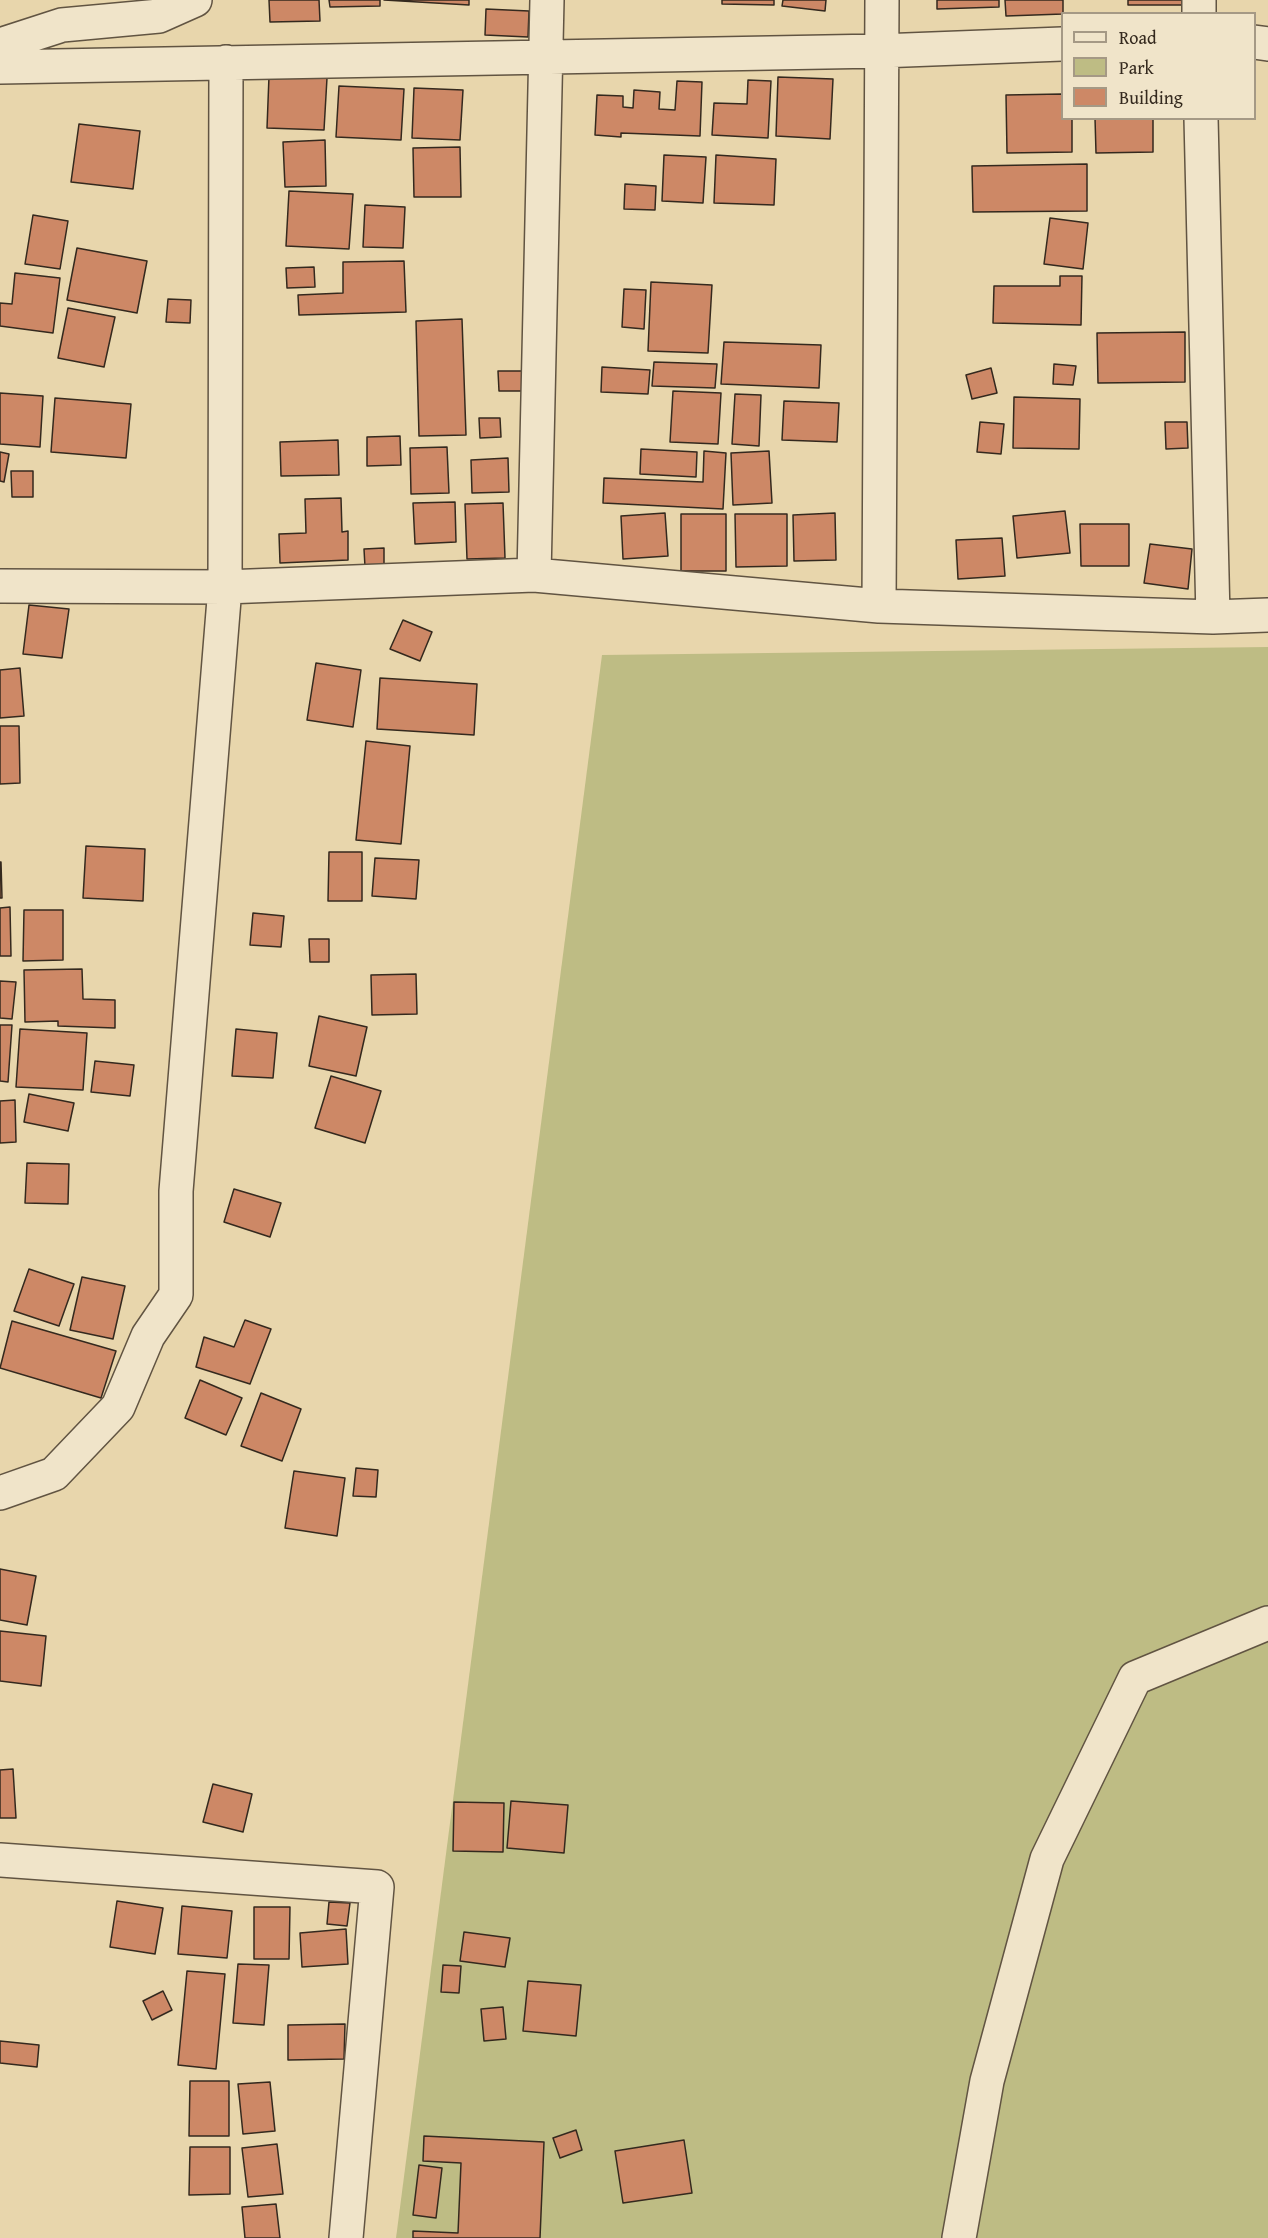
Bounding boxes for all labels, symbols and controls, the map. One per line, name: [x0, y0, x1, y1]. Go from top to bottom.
legend: [1061, 12, 1256, 120]
text: Road: [1119, 24, 1157, 51]
text: Park: [1119, 54, 1154, 81]
text: Building: [1119, 84, 1183, 111]

